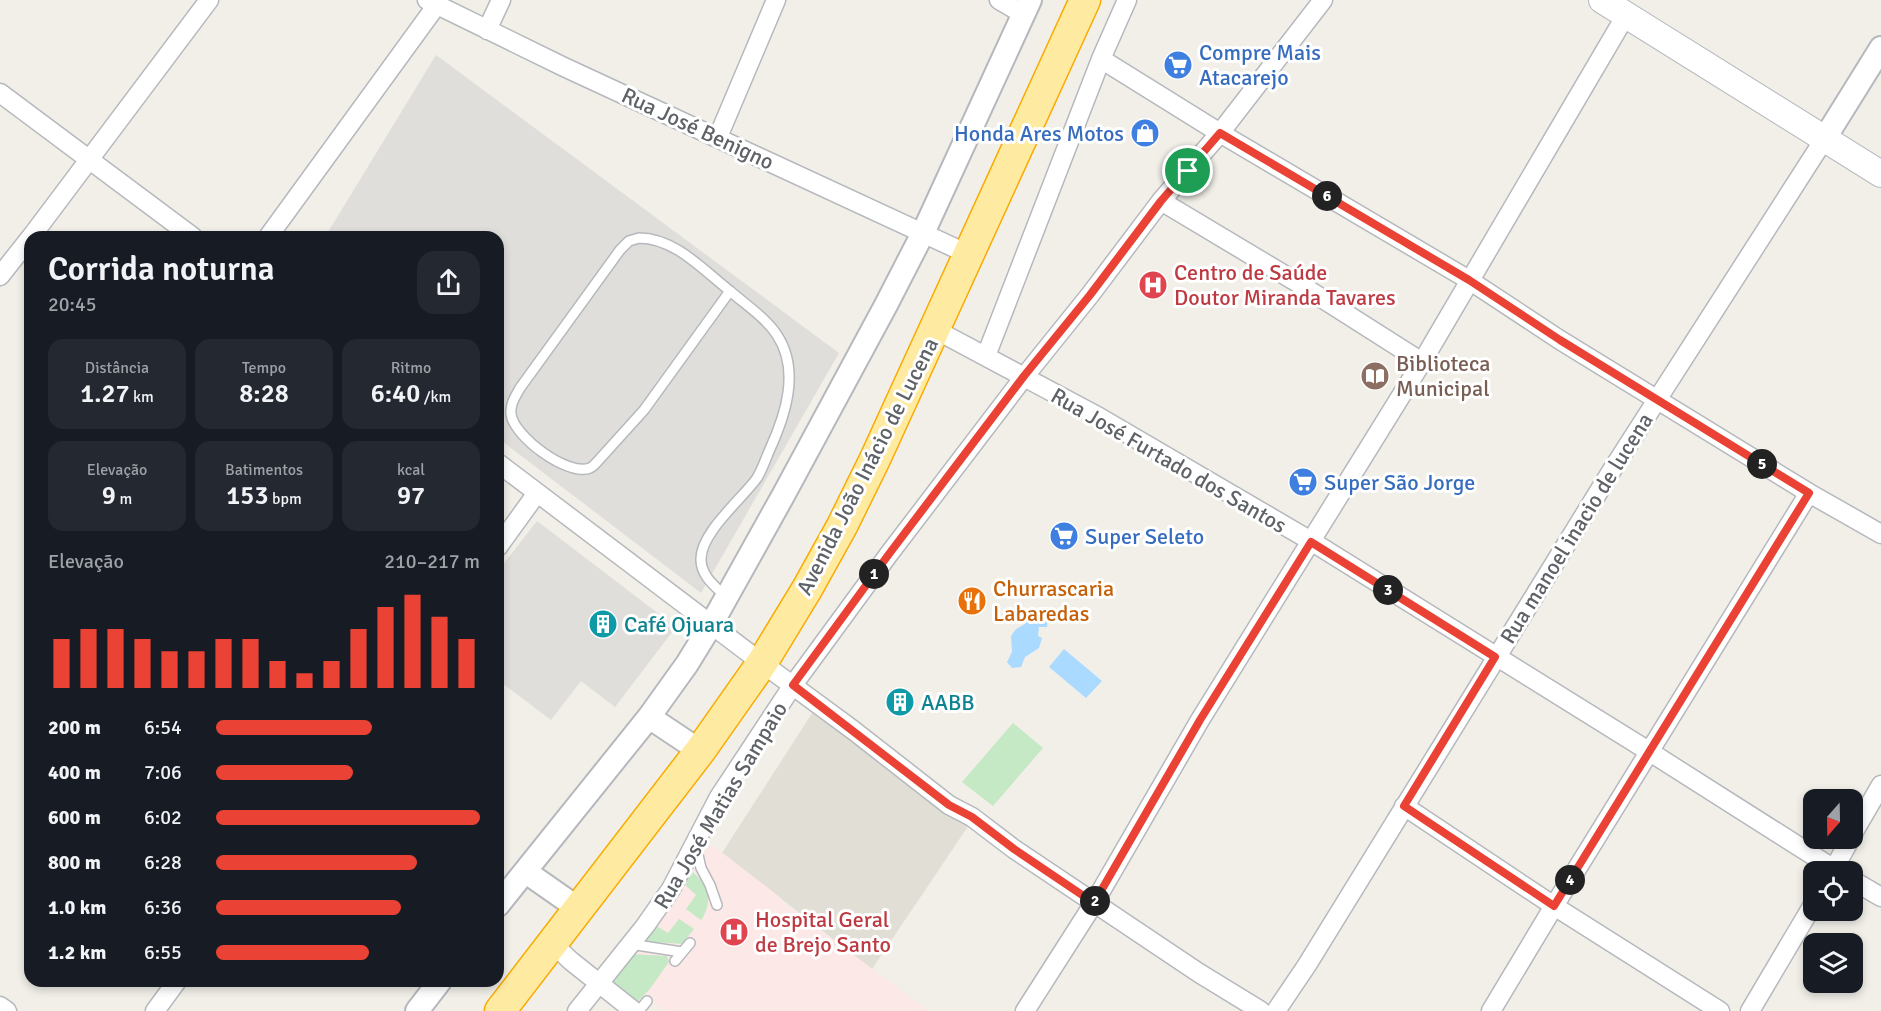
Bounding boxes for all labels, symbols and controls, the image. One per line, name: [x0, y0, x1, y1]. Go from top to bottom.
place label: Compre Mais Atacarejo: [1199, 39, 1321, 91]
supermarket icon: Compre Mais Atacarejo: [1162, 49, 1194, 81]
street label: Rua José Benigno: [617, 81, 778, 176]
shop icon: Honda Ares Motos: [1129, 117, 1161, 149]
place label: Honda Ares Motos: [954, 120, 1124, 147]
pin: [1162, 145, 1213, 196]
icon: arrive: [1171, 154, 1204, 187]
pin: 6: [1312, 181, 1342, 211]
text: 6: [1323, 186, 1331, 206]
text: Corrida noturna: [48, 249, 275, 290]
button: share: [417, 251, 480, 314]
place label: Centro de Saúde Doutor Miranda Tavares: [1174, 259, 1396, 311]
hospital icon: Centro de Saúde Doutor Miranda Tavares: [1137, 269, 1169, 301]
text: 20:45: [48, 292, 97, 317]
street label: Avenida João Inácio de Lucena: [791, 333, 944, 599]
place label: Biblioteca Municipal: [1396, 350, 1490, 402]
text: Distância: [85, 358, 149, 378]
text: Tempo: [242, 358, 286, 378]
text: Ritmo: [391, 358, 431, 378]
library icon: Biblioteca Municipal: [1359, 360, 1391, 392]
text: 1.27: [80, 378, 129, 410]
text: 8:28: [239, 378, 289, 410]
text: 6:40: [371, 378, 420, 410]
street label: Rua José Furtado dos Santos: [1046, 382, 1291, 539]
text: km: [129, 387, 154, 407]
text: /km: [420, 387, 451, 407]
street label: Rua manoel inacio de lucena: [1494, 408, 1659, 649]
pin: 5: [1747, 449, 1777, 479]
text: 5: [1758, 454, 1766, 474]
text: Elevação: [87, 460, 147, 480]
text: Batimentos: [225, 460, 303, 480]
text: kcal: [397, 460, 425, 480]
supermarket icon: Super São Jorge: [1287, 466, 1319, 498]
place label: Super São Jorge: [1324, 469, 1475, 496]
text: 9: [102, 480, 116, 512]
text: 153: [226, 480, 268, 512]
text: 97: [397, 480, 425, 512]
text: m: [116, 489, 132, 509]
text: bpm: [268, 489, 302, 509]
supermarket icon: Super Seleto: [1048, 520, 1080, 552]
place label: Super Seleto: [1085, 523, 1204, 550]
text: Elevação: [48, 549, 124, 574]
text: 210–217 m: [384, 549, 480, 574]
pin: 1: [859, 559, 889, 589]
text: 1: [870, 564, 878, 584]
place label: Churrascaria Labaredas: [993, 575, 1114, 627]
pin: 3: [1373, 575, 1403, 605]
text: 3: [1384, 580, 1392, 600]
restaurant icon: Churrascaria Labaredas: [956, 585, 988, 617]
building icon: Café Ojuara: [587, 608, 619, 640]
place label: Café Ojuara: [624, 611, 734, 638]
building icon: AABB: [884, 686, 916, 718]
place label: AABB: [921, 689, 975, 716]
street label: Rua José Matias Sampaio: [648, 697, 793, 914]
text: 200 m: [48, 715, 101, 740]
text: 6:54: [144, 715, 182, 740]
text: 400 m: [48, 760, 101, 785]
text: 7:06: [144, 760, 182, 785]
north arrow: [1803, 789, 1863, 849]
map controls: [1803, 789, 1863, 993]
text: 600 m: [48, 805, 101, 830]
text: 6:02: [144, 805, 182, 830]
text: 800 m: [48, 850, 101, 875]
text: 6:28: [144, 850, 182, 875]
button: locate: [1803, 861, 1863, 921]
pin: 4: [1555, 865, 1585, 895]
text: 4: [1566, 870, 1574, 890]
pin: 2: [1080, 886, 1110, 916]
text: 2: [1091, 891, 1099, 911]
text: 1.0 km: [48, 895, 106, 920]
text: 6:36: [144, 895, 182, 920]
place label: Hospital Geral de Brejo Santo: [755, 906, 891, 958]
hospital icon: Hospital Geral de Brejo Santo: [718, 916, 750, 948]
button: layers: [1803, 933, 1863, 993]
text: 1.2 km: [48, 940, 106, 965]
text: 6:55: [144, 940, 182, 965]

